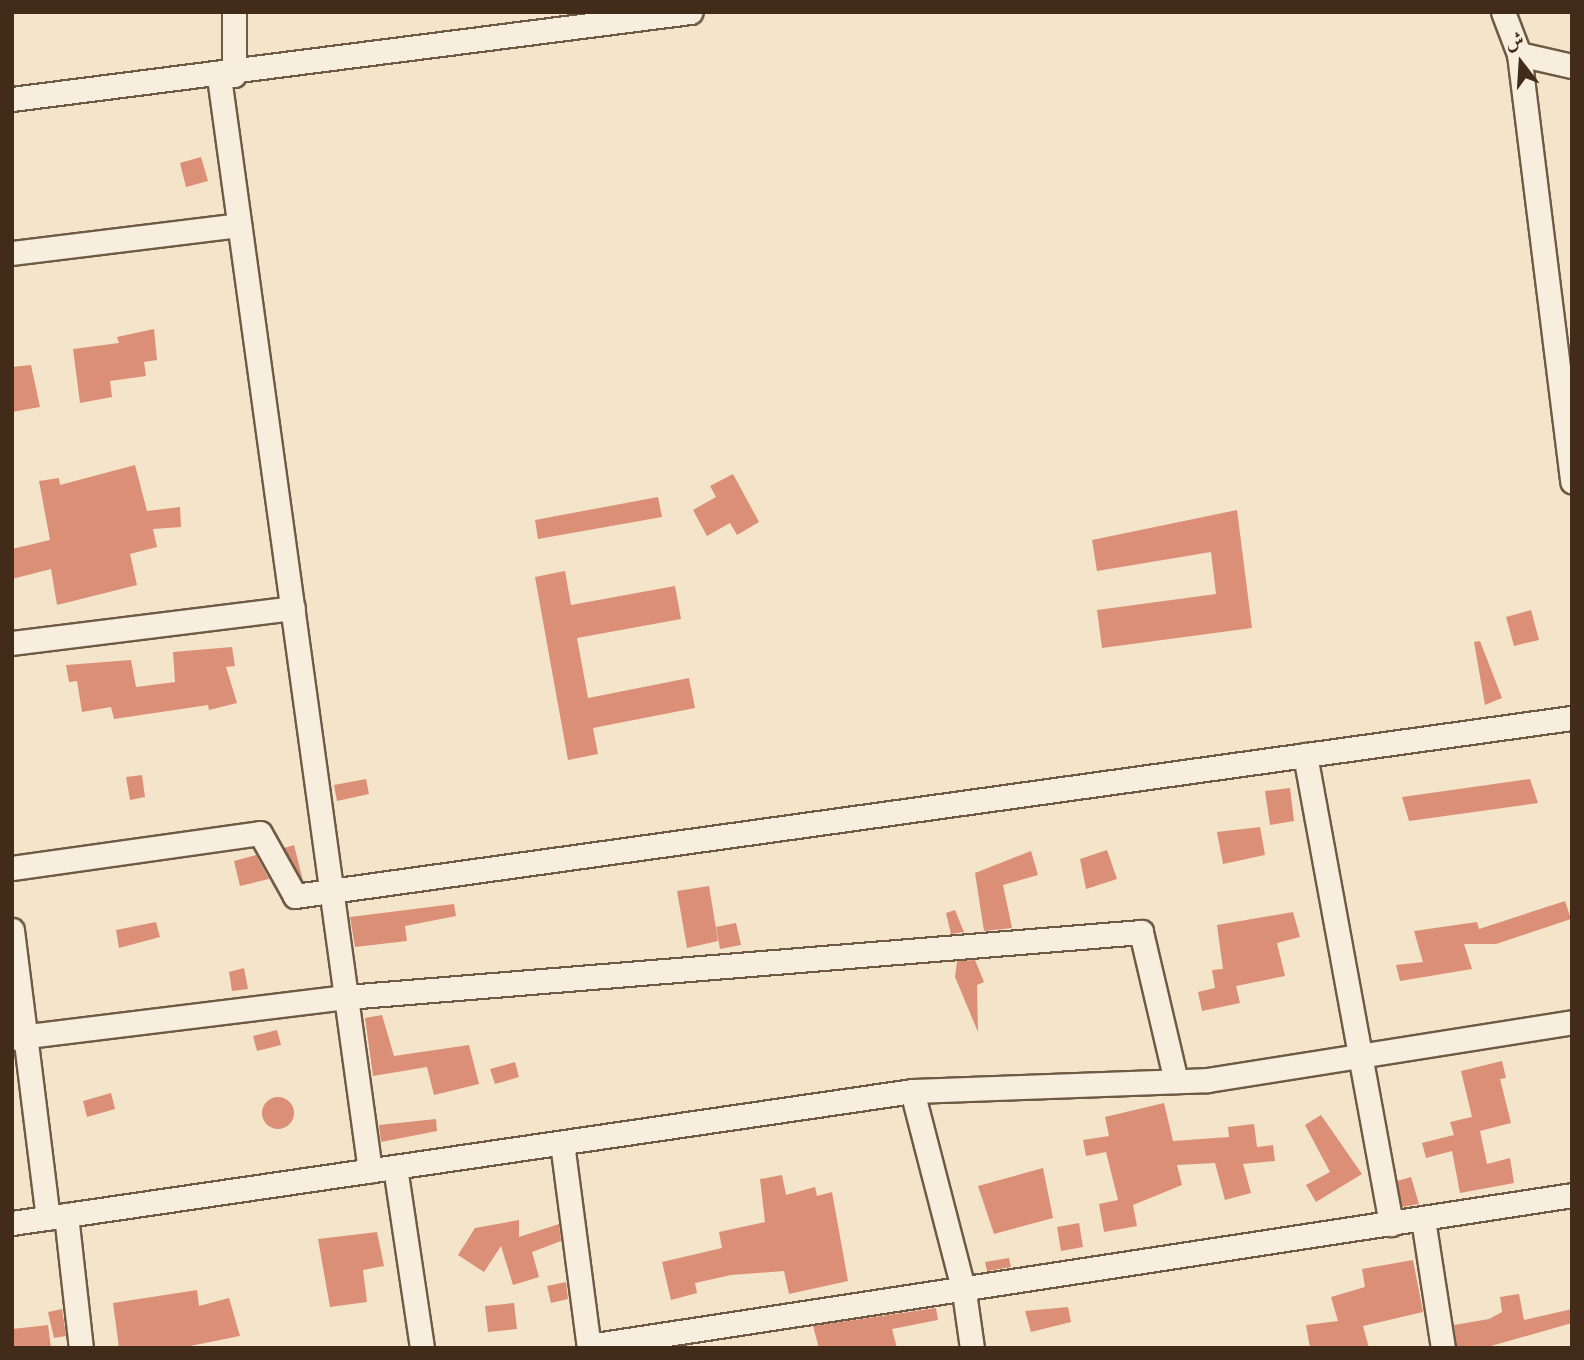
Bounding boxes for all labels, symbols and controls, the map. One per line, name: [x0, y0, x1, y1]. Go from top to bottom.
north arrow: [1486, 28, 1556, 98]
text: ش: [1503, 31, 1527, 54]

